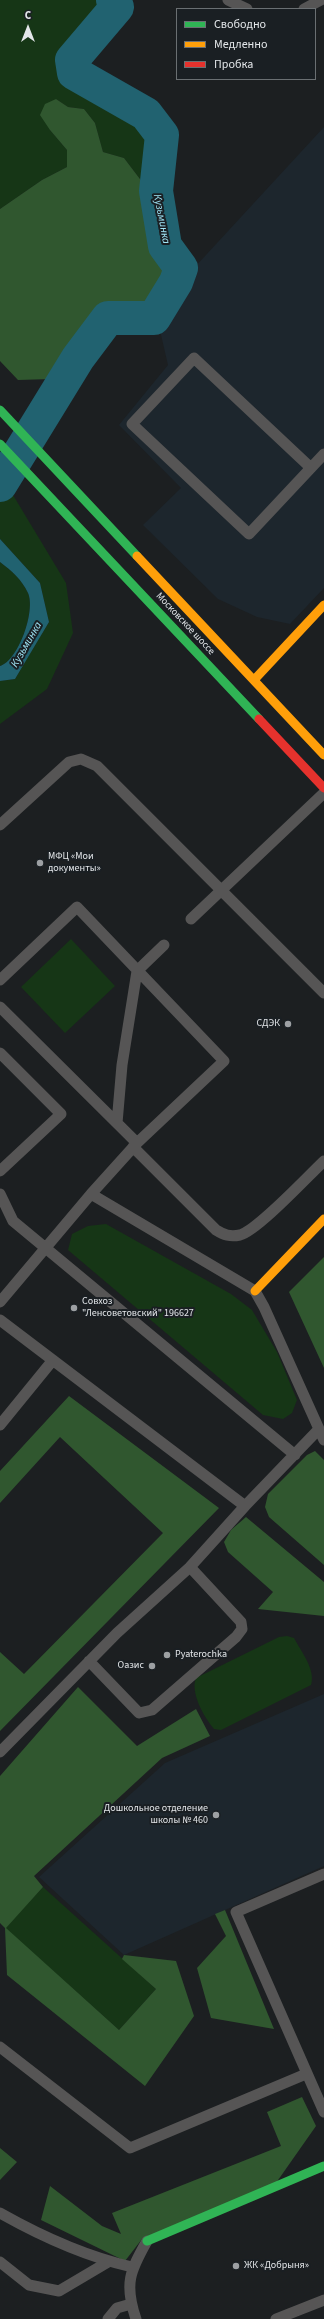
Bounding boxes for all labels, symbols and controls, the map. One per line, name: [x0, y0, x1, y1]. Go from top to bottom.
north arrow: [8, 8, 48, 48]
text: С: [25, 8, 31, 23]
legend: [176, 8, 316, 80]
text: Свободно: [214, 16, 266, 33]
text: Медленно: [214, 36, 268, 53]
text: Пробка: [214, 56, 253, 73]
water label: Кузьминка: [150, 193, 172, 245]
street label: Московское шоссе: [153, 590, 217, 658]
water label: Кузьминка: [9, 620, 45, 670]
place label: МФЦ «Мои документы»: [48, 851, 101, 874]
marker: МФЦ «Мои документы»: [35, 858, 45, 868]
place label: СДЭК: [256, 1018, 280, 1030]
marker: СДЭК: [283, 1019, 293, 1029]
place label: Совхоз "Ленсоветовский" 196627: [82, 1296, 194, 1320]
marker: Совхоз "Ленсоветовский" 196627: [69, 1303, 79, 1313]
place label: Pyaterochka: [175, 1649, 227, 1661]
marker: Pyaterochka: [162, 1650, 172, 1660]
place label: Оазис: [118, 1660, 144, 1672]
marker: Оазис: [147, 1661, 157, 1671]
place label: Дошкольное отделение школы № 460: [104, 1803, 208, 1826]
marker: Дошкольное отделение школы № 460: [211, 1810, 221, 1820]
place label: ЖК «Добрыня»: [244, 2260, 309, 2272]
marker: ЖК «Добрыня»: [231, 2261, 241, 2271]

